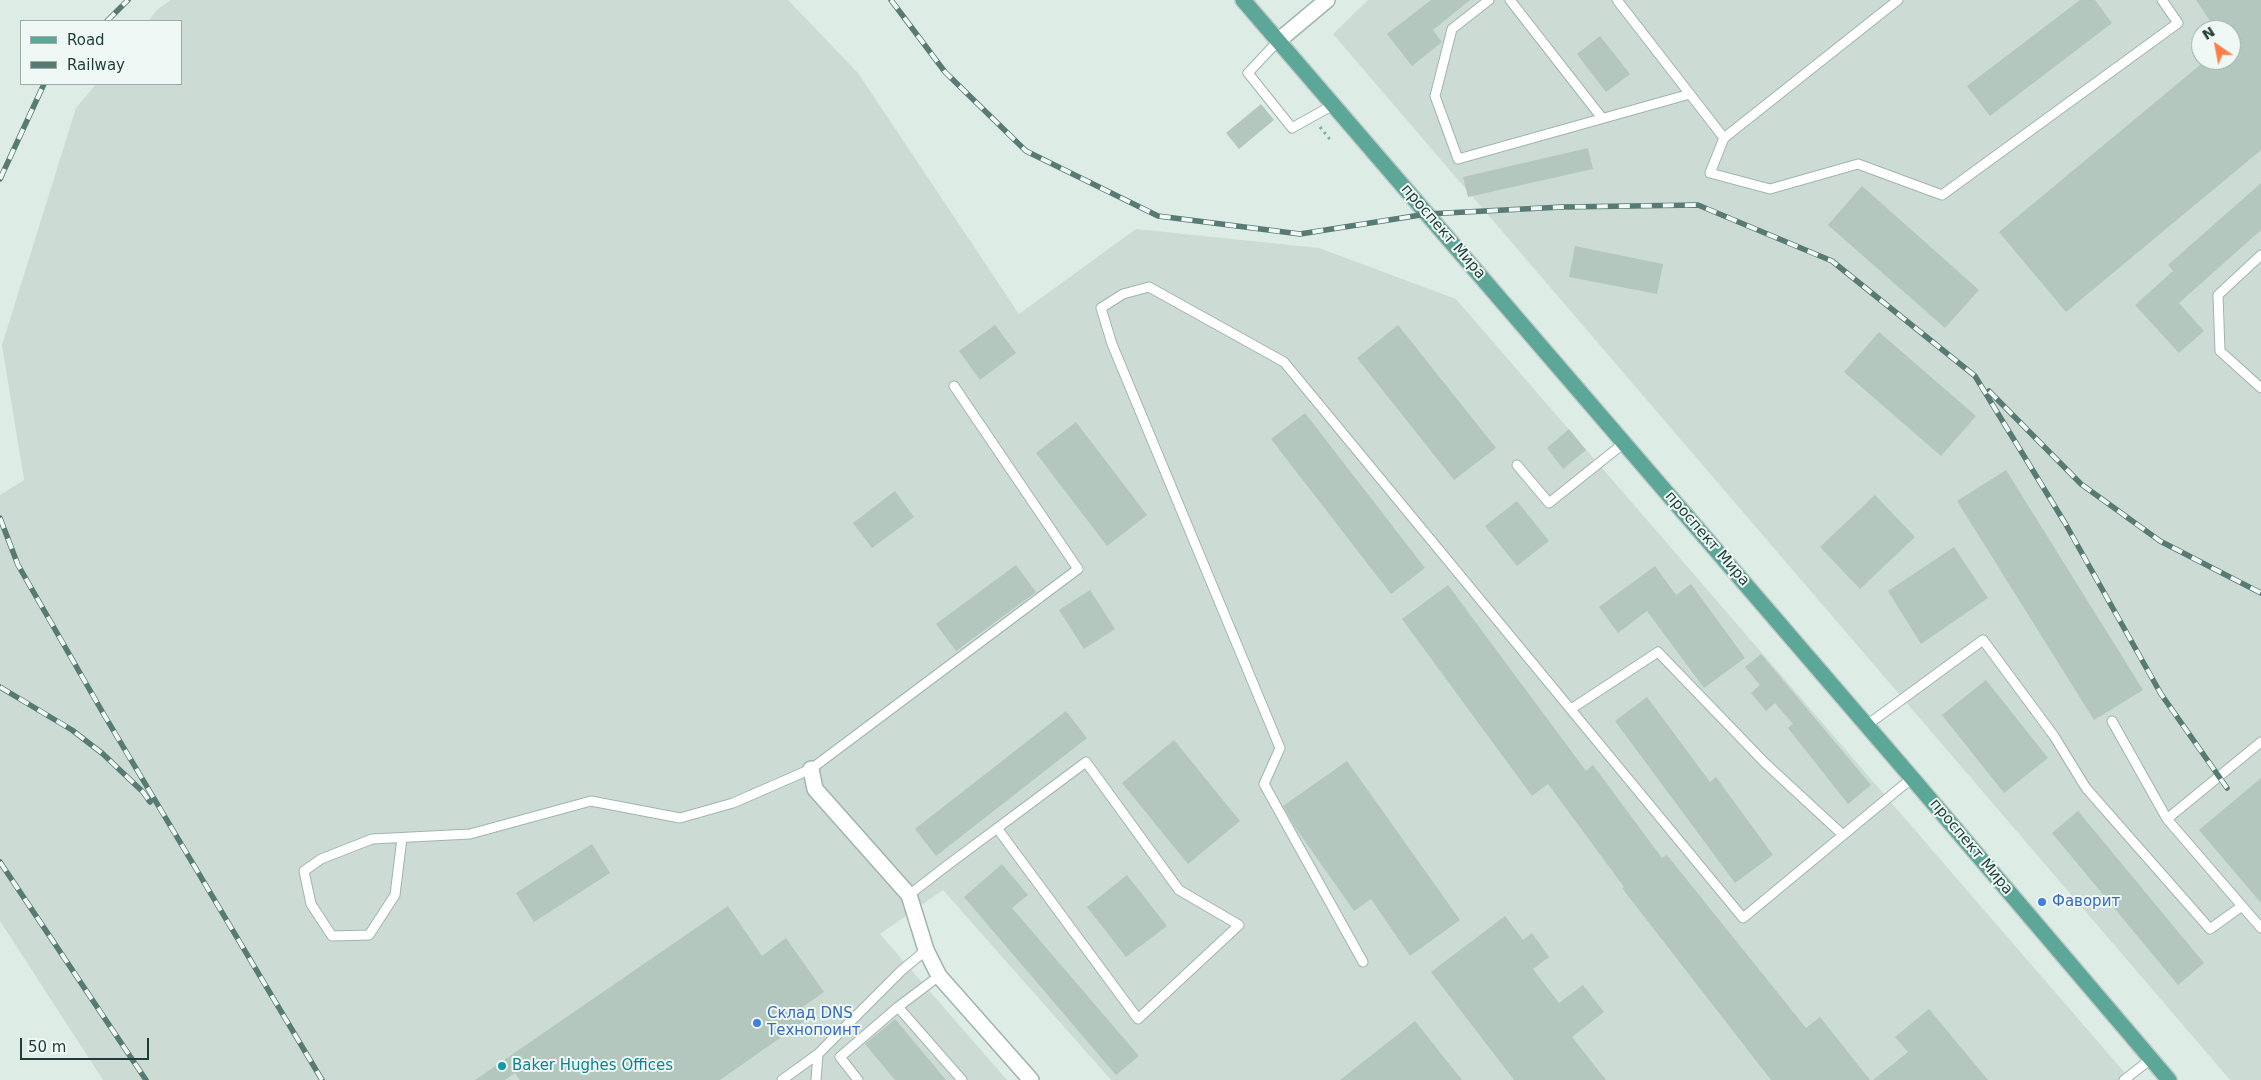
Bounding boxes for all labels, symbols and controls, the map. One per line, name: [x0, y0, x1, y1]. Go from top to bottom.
legend: [20, 20, 182, 85]
north arrow: [2191, 20, 2241, 70]
text: N: [2199, 23, 2218, 43]
text: Road: [67, 31, 105, 49]
text: Railway: [67, 56, 125, 74]
street label: проспект Мира: [1397, 181, 1489, 283]
street label: проспект Мира: [1661, 488, 1753, 590]
street label: проспект Мира: [1926, 795, 2016, 899]
place label: Фаворит: [2052, 893, 2120, 911]
marker: Фаворит: [2036, 896, 2048, 908]
place label: Склад DNS Технопоинт: [767, 1005, 861, 1040]
marker: Склад DNS Технопоинт: [751, 1017, 763, 1029]
scale bar: [22, 1028, 151, 1060]
text: 50 m: [28, 1038, 66, 1056]
place label: Baker Hughes Offices: [512, 1057, 673, 1075]
marker: Baker Hughes Offices: [496, 1060, 508, 1072]

